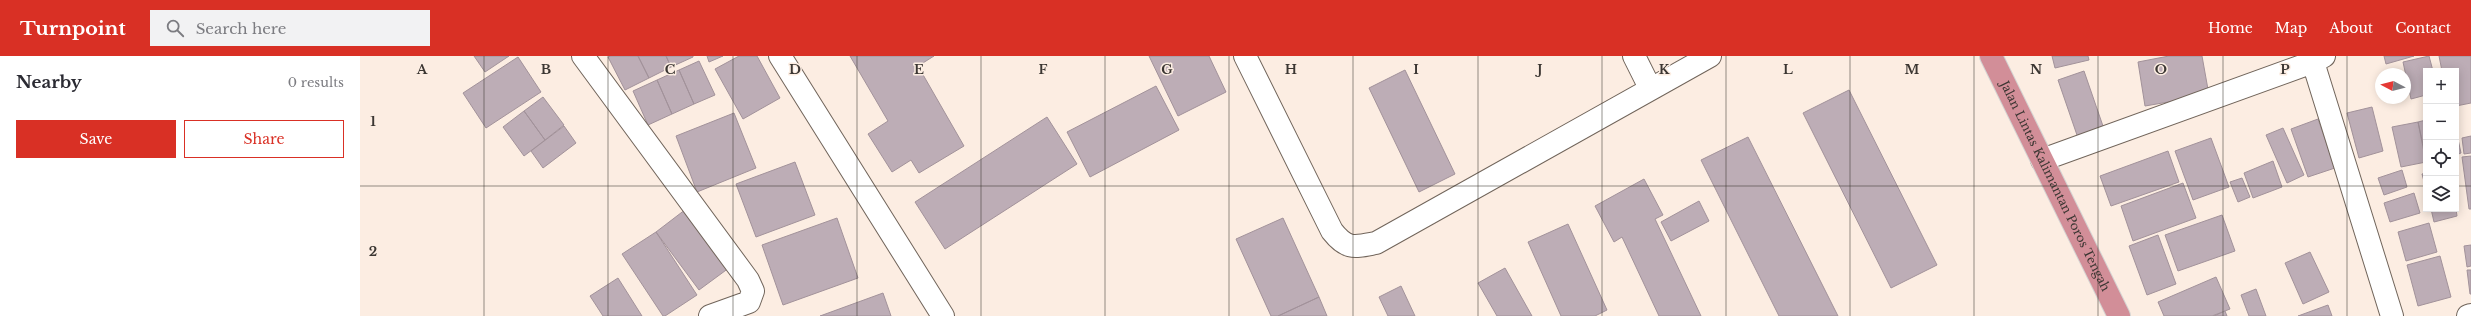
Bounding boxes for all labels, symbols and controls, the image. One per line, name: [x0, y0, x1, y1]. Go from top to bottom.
search box: [150, 10, 430, 46]
text: Turnpoint: [20, 17, 126, 40]
icon: search: [164, 17, 186, 39]
text: Search here: [196, 19, 286, 38]
text: Home: [2208, 19, 2253, 37]
text: Map: [2275, 19, 2307, 37]
text: About: [2329, 19, 2373, 37]
text: Contact: [2395, 19, 2451, 37]
text: A: [416, 61, 428, 78]
text: B: [541, 61, 551, 78]
text: C: [665, 61, 676, 78]
text: D: [789, 61, 801, 78]
text: E: [914, 61, 924, 78]
text: F: [1039, 61, 1048, 78]
text: G: [1161, 61, 1173, 78]
text: H: [1285, 61, 1297, 78]
text: I: [1413, 61, 1419, 78]
text: J: [1534, 61, 1543, 78]
text: K: [1659, 61, 1670, 78]
text: L: [1783, 61, 1793, 78]
text: M: [1905, 61, 1920, 78]
text: N: [2030, 61, 2042, 78]
text: O: [2155, 61, 2167, 78]
text: P: [2280, 61, 2290, 78]
north arrow: [2375, 68, 2411, 104]
map controls: [2423, 68, 2459, 212]
button: +: [2423, 68, 2459, 104]
text: Nearby: [16, 72, 82, 93]
text: 0 results: [288, 74, 344, 91]
street label: Jalan Lintas Kalimantan Poros Tengah: [1996, 76, 2114, 294]
button: −: [2423, 104, 2459, 140]
text: 1: [370, 113, 376, 130]
button: Save: [16, 120, 176, 158]
button: Share: [184, 120, 344, 158]
button: locate: [2423, 140, 2459, 176]
button: layers: [2423, 176, 2459, 212]
text: 2: [369, 243, 377, 260]

